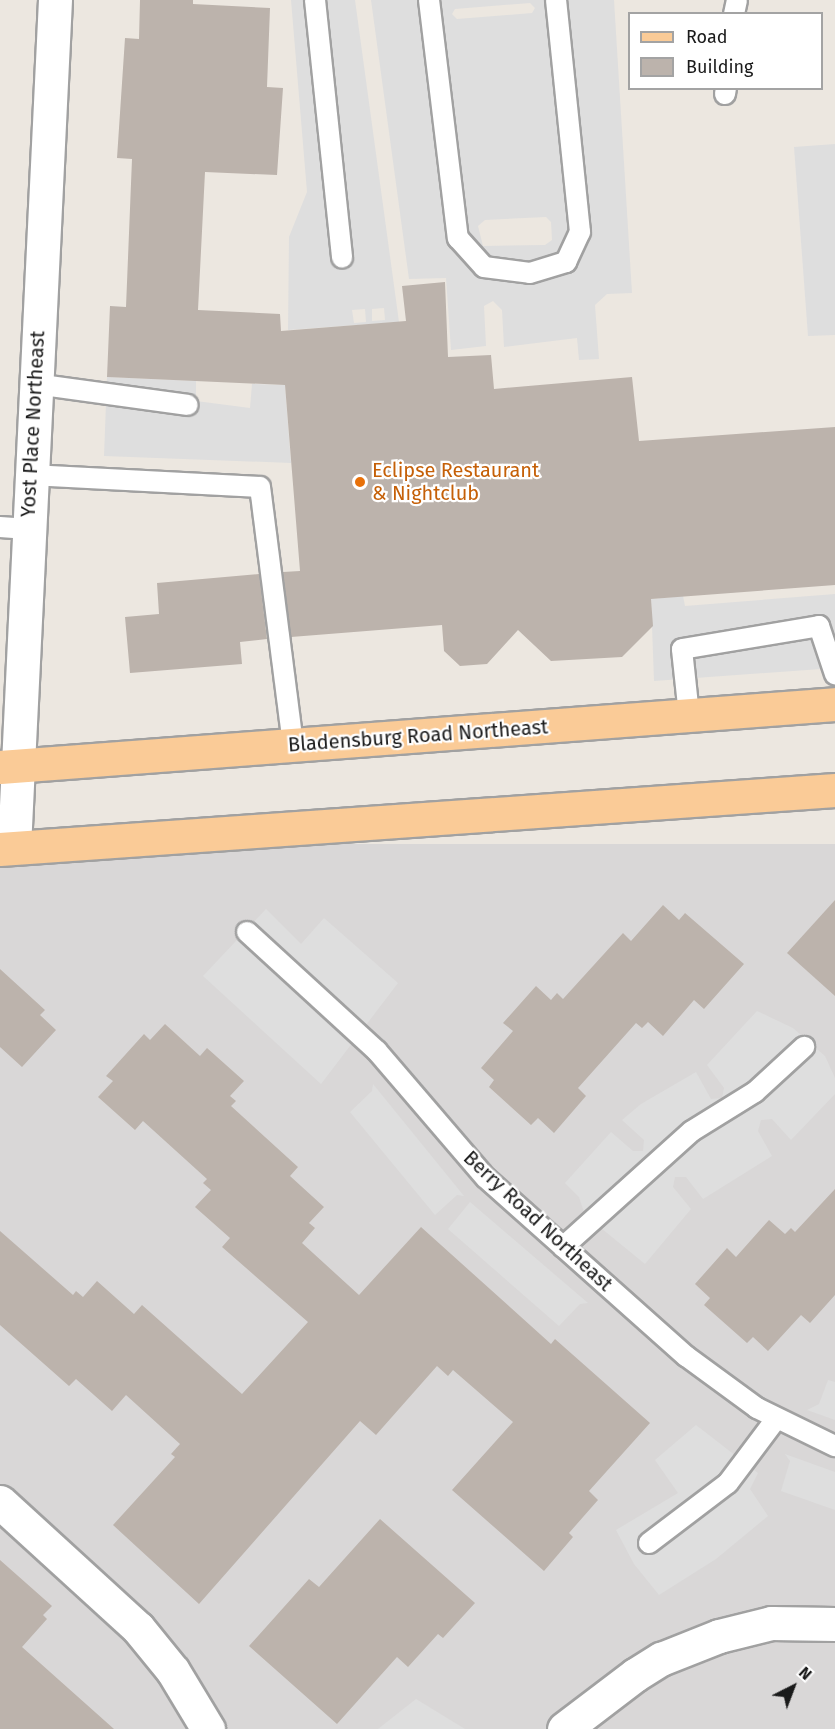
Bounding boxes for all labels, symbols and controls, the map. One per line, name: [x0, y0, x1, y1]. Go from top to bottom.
legend: [628, 12, 823, 90]
text: Road: [686, 26, 728, 48]
text: Building: [686, 56, 753, 78]
street label: Yost Place Northeast: [16, 330, 50, 518]
place label: Eclipse Restaurant & Nightclub: [372, 458, 539, 505]
marker: Eclipse Restaurant & Nightclub: [353, 475, 367, 489]
street label: Bladensburg Road Northeast: [287, 715, 549, 757]
street label: Berry Road Northeast: [459, 1146, 617, 1296]
north arrow: [763, 1657, 823, 1717]
text: N: [795, 1663, 816, 1684]

